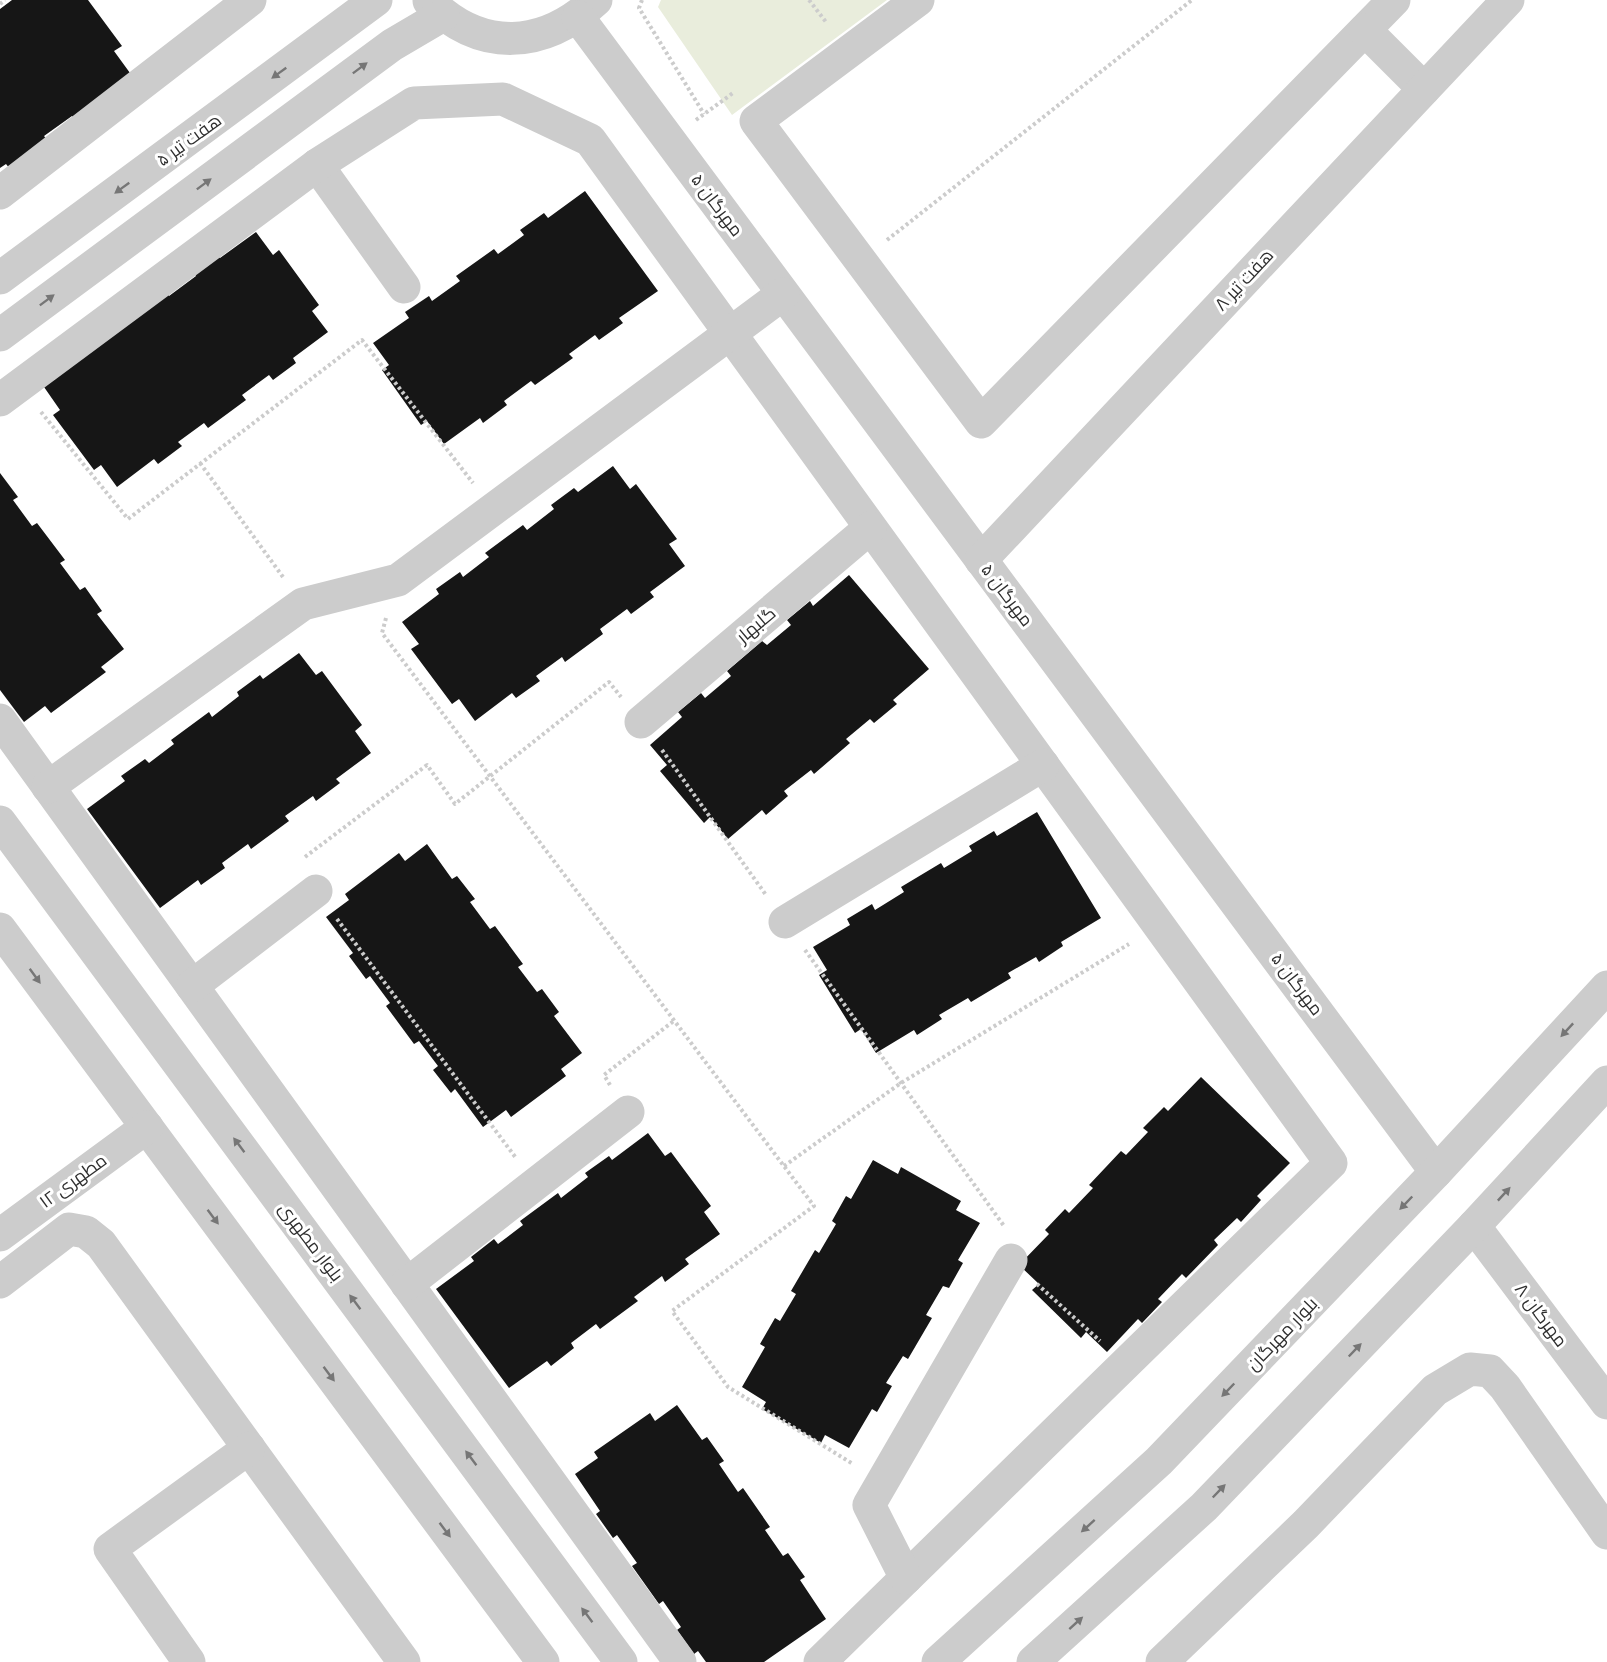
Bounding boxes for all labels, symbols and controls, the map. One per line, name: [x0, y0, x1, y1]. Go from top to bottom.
one-way arrow: [352, 62, 368, 74]
one-way arrow: [272, 67, 288, 79]
street label: هفت تیر ۵: [152, 108, 226, 172]
street label: مهرگان ۵: [686, 169, 748, 241]
one-way arrow: [195, 178, 211, 190]
one-way arrow: [115, 182, 130, 194]
street label: هفت تیر ۸: [1209, 244, 1279, 316]
one-way arrow: [39, 294, 55, 306]
street label: مهرگان ۵: [976, 559, 1038, 631]
street label: گلبهار: [730, 601, 781, 649]
street label: مهرگان ۵: [1266, 948, 1328, 1020]
one-way arrow: [29, 967, 41, 983]
one-way arrow: [1561, 1022, 1574, 1037]
one-way arrow: [233, 1137, 245, 1152]
street label: مطهری ۱۲: [34, 1148, 112, 1214]
one-way arrow: [1497, 1187, 1510, 1202]
one-way arrow: [1399, 1196, 1413, 1211]
street label: بلوار مطهری: [273, 1197, 349, 1287]
one-way arrow: [207, 1208, 219, 1224]
street label: مهرگان ۸: [1509, 1278, 1573, 1352]
street label: بلوار مهرگان: [1241, 1292, 1323, 1376]
one-way arrow: [349, 1294, 361, 1309]
one-way arrow: [1347, 1344, 1361, 1358]
one-way arrow: [323, 1366, 335, 1381]
one-way arrow: [1221, 1383, 1235, 1397]
one-way arrow: [465, 1451, 477, 1466]
one-way arrow: [1212, 1484, 1226, 1498]
one-way arrow: [1081, 1519, 1096, 1532]
one-way arrow: [439, 1523, 451, 1538]
one-way arrow: [580, 1607, 593, 1623]
one-way arrow: [1068, 1617, 1083, 1630]

